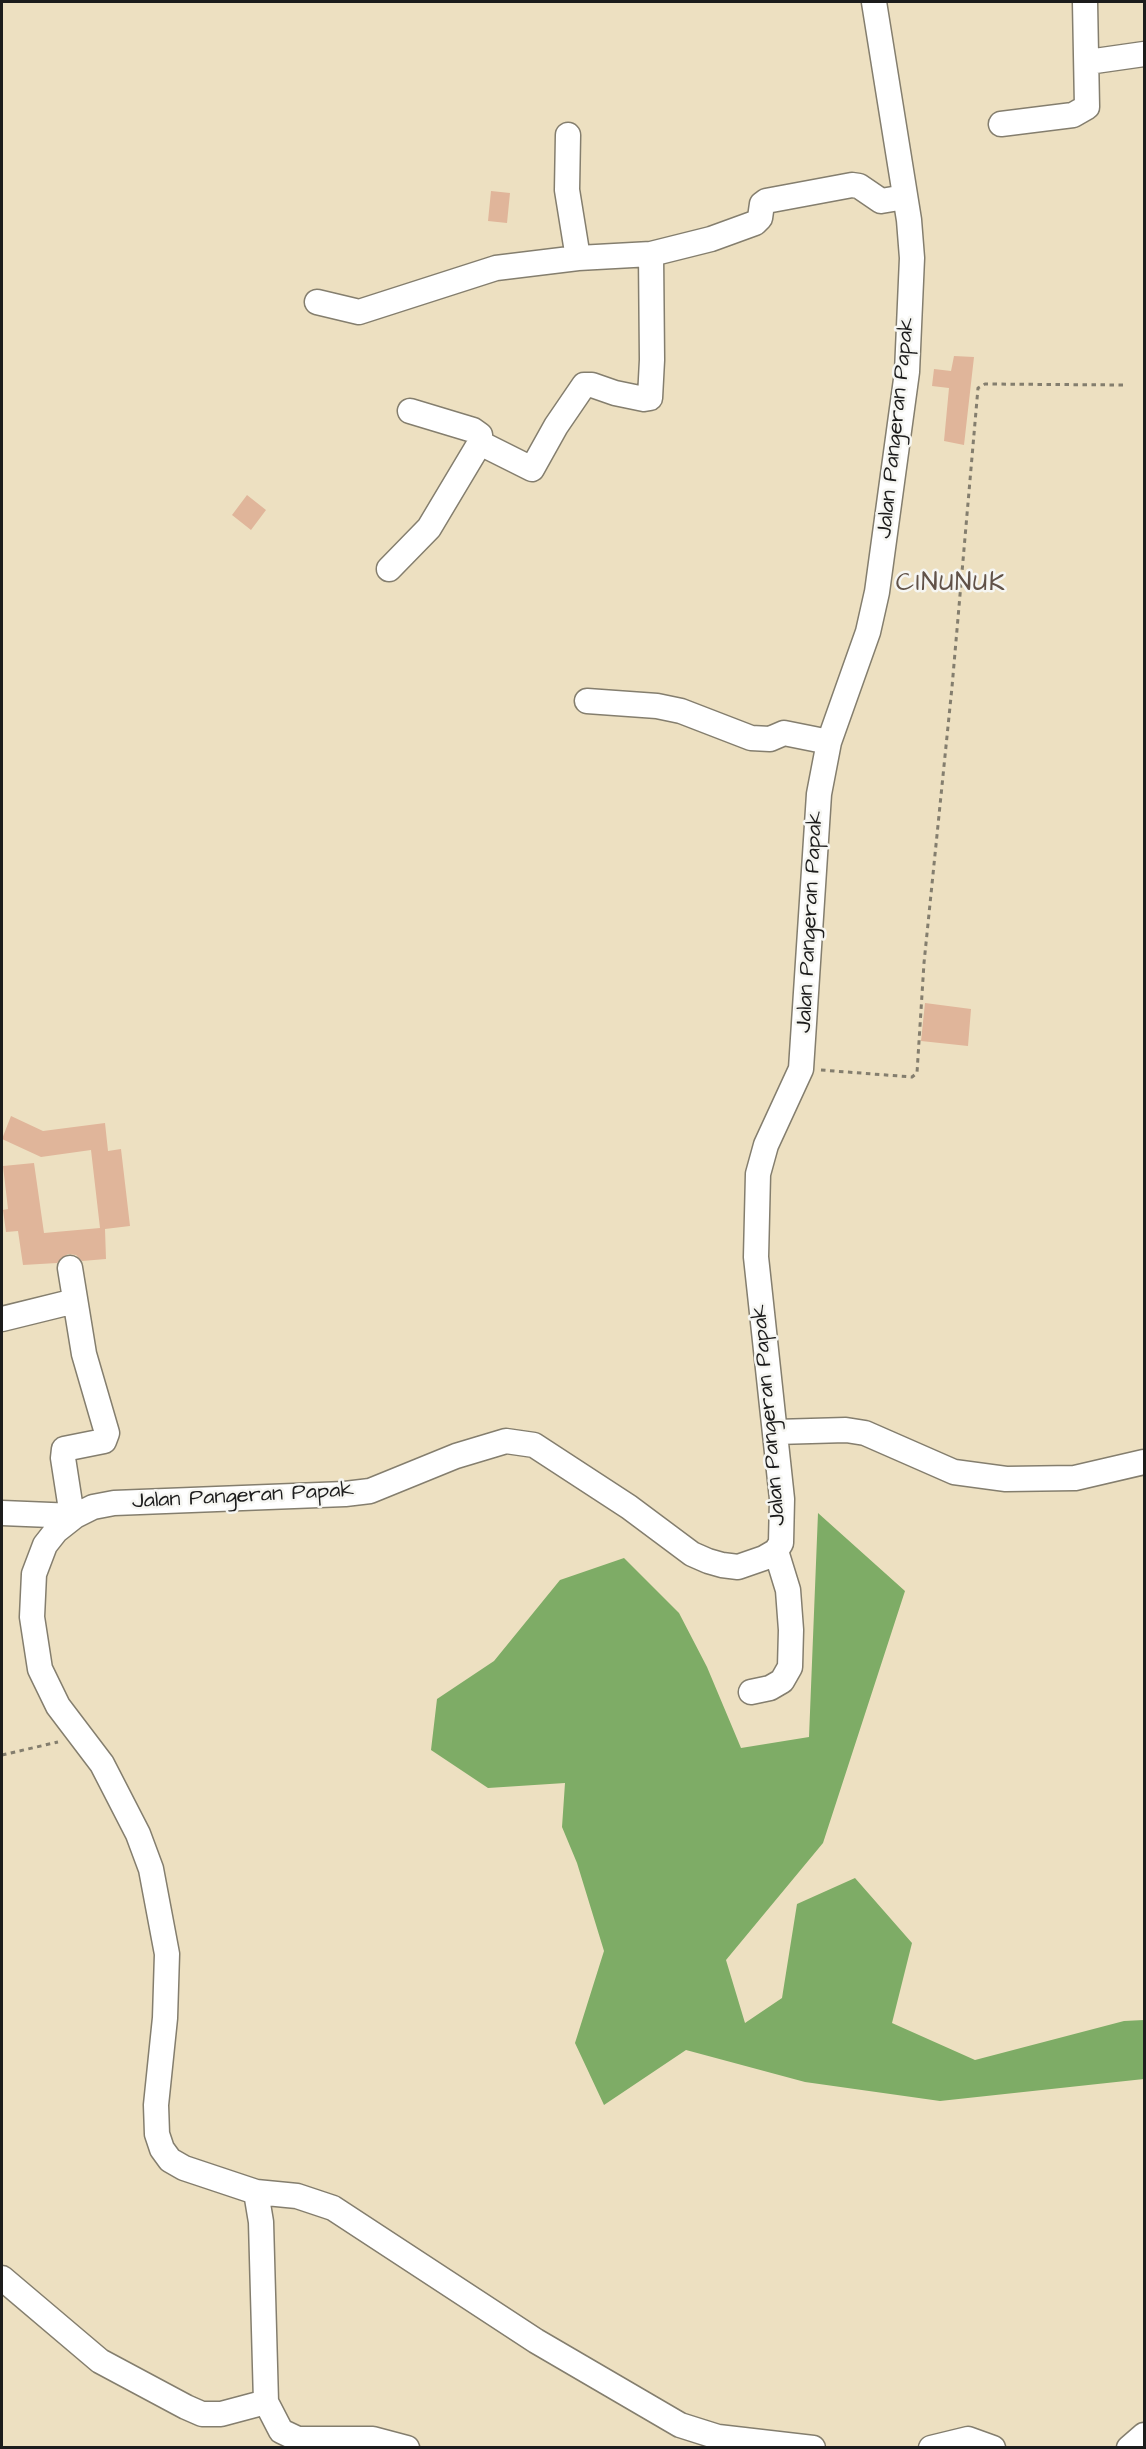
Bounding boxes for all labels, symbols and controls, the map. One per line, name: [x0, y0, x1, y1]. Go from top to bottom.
street label: Jalan Pangeran Papak: [872, 316, 922, 540]
district label: CINUNUK: [896, 569, 1006, 601]
street label: Jalan Pangeran Papak: [792, 810, 830, 1034]
street label: Jalan Pangeran Papak: [747, 1303, 793, 1527]
street label: Jalan Pangeran Papak: [131, 1478, 355, 1516]

